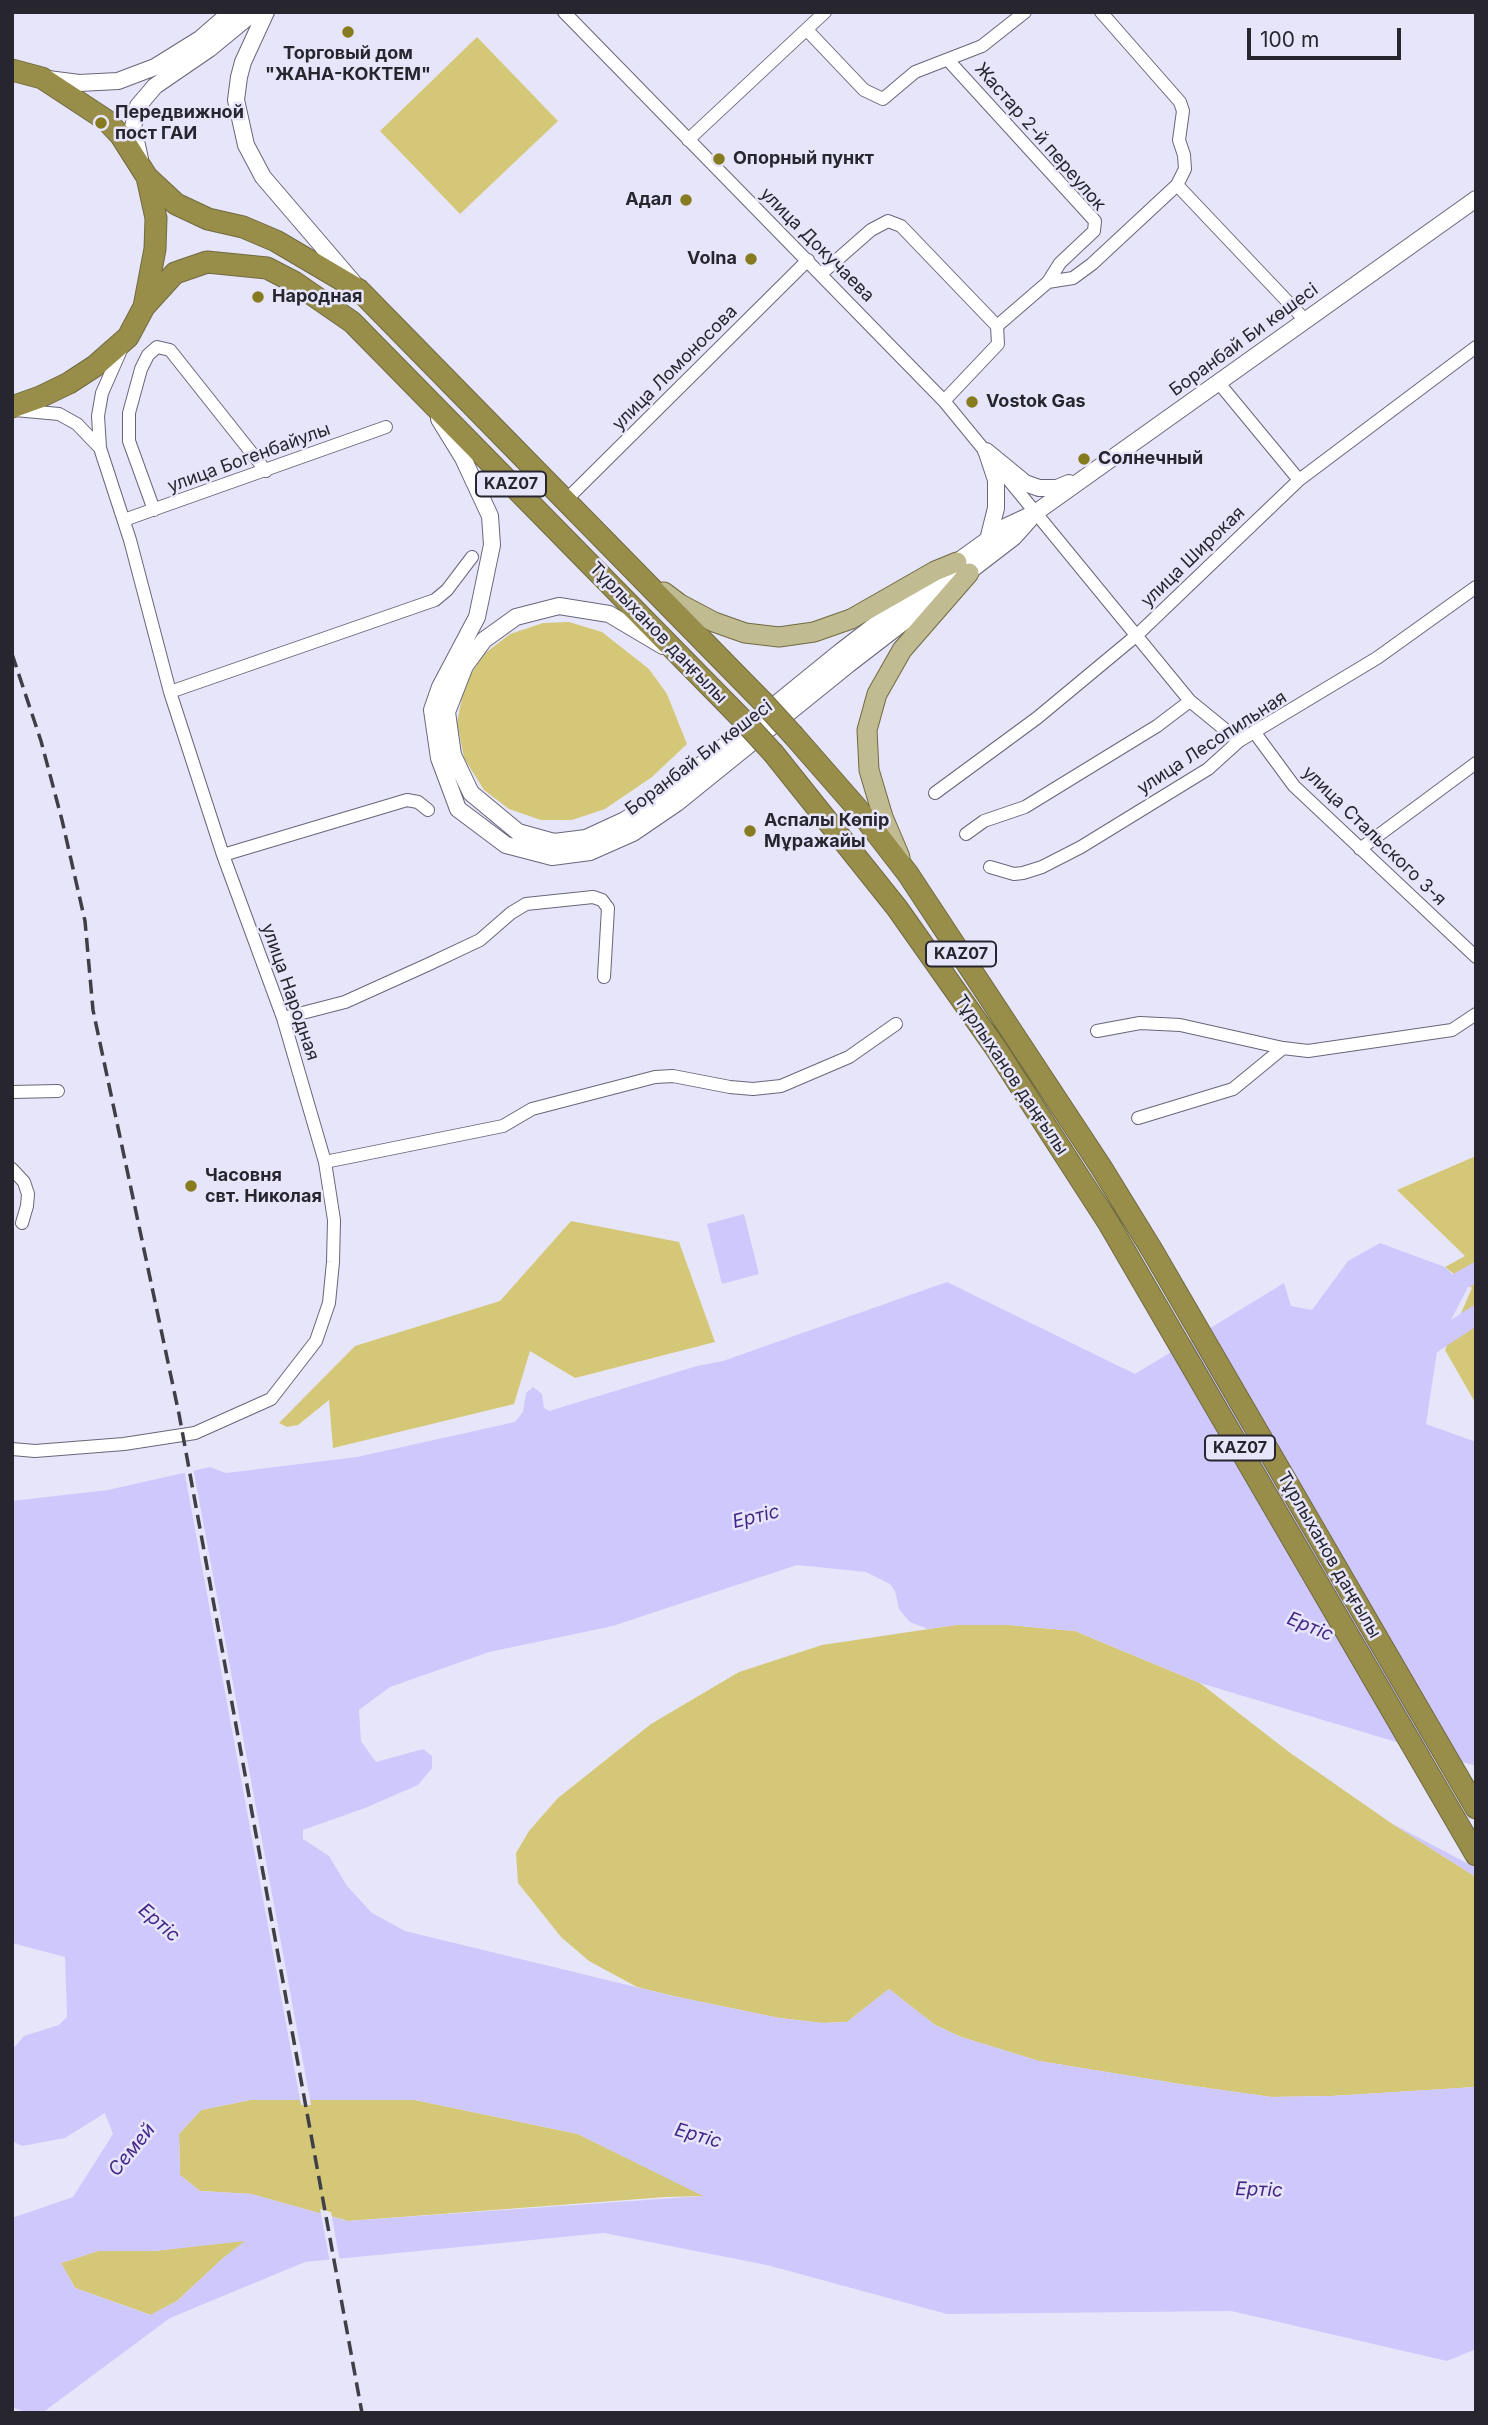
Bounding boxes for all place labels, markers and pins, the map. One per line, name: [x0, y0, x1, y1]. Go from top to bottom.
marker: Торговый дом "ЖАНА-КОКТЕМ": [340, 24, 356, 40]
place label: Торговый дом "ЖАНА-КОКТЕМ": [265, 43, 431, 86]
place label: Передвижной пост ГАИ: [115, 102, 244, 144]
marker: Передвижной пост ГАИ: [93, 115, 109, 131]
place label: Опорный пункт: [733, 148, 874, 170]
marker: Опорный пункт: [711, 151, 727, 167]
place label: Адал: [625, 189, 672, 211]
marker: Адал: [678, 192, 694, 208]
place label: Volna: [687, 248, 737, 270]
marker: Volna: [743, 251, 759, 267]
place label: Народная: [272, 286, 362, 308]
marker: Народная: [250, 289, 266, 305]
place label: Vostok Gas: [986, 391, 1086, 413]
marker: Vostok Gas: [964, 394, 980, 410]
place label: Солнечный: [1098, 448, 1203, 470]
marker: Солнечный: [1076, 451, 1092, 467]
place label: Аспалы Көпір Мұражайы: [764, 810, 889, 852]
marker: Аспалы Көпір Мұражайы: [742, 823, 758, 839]
place label: Часовня свт. Николая: [205, 1165, 322, 1208]
marker: Часовня свт. Николая: [183, 1178, 199, 1194]

